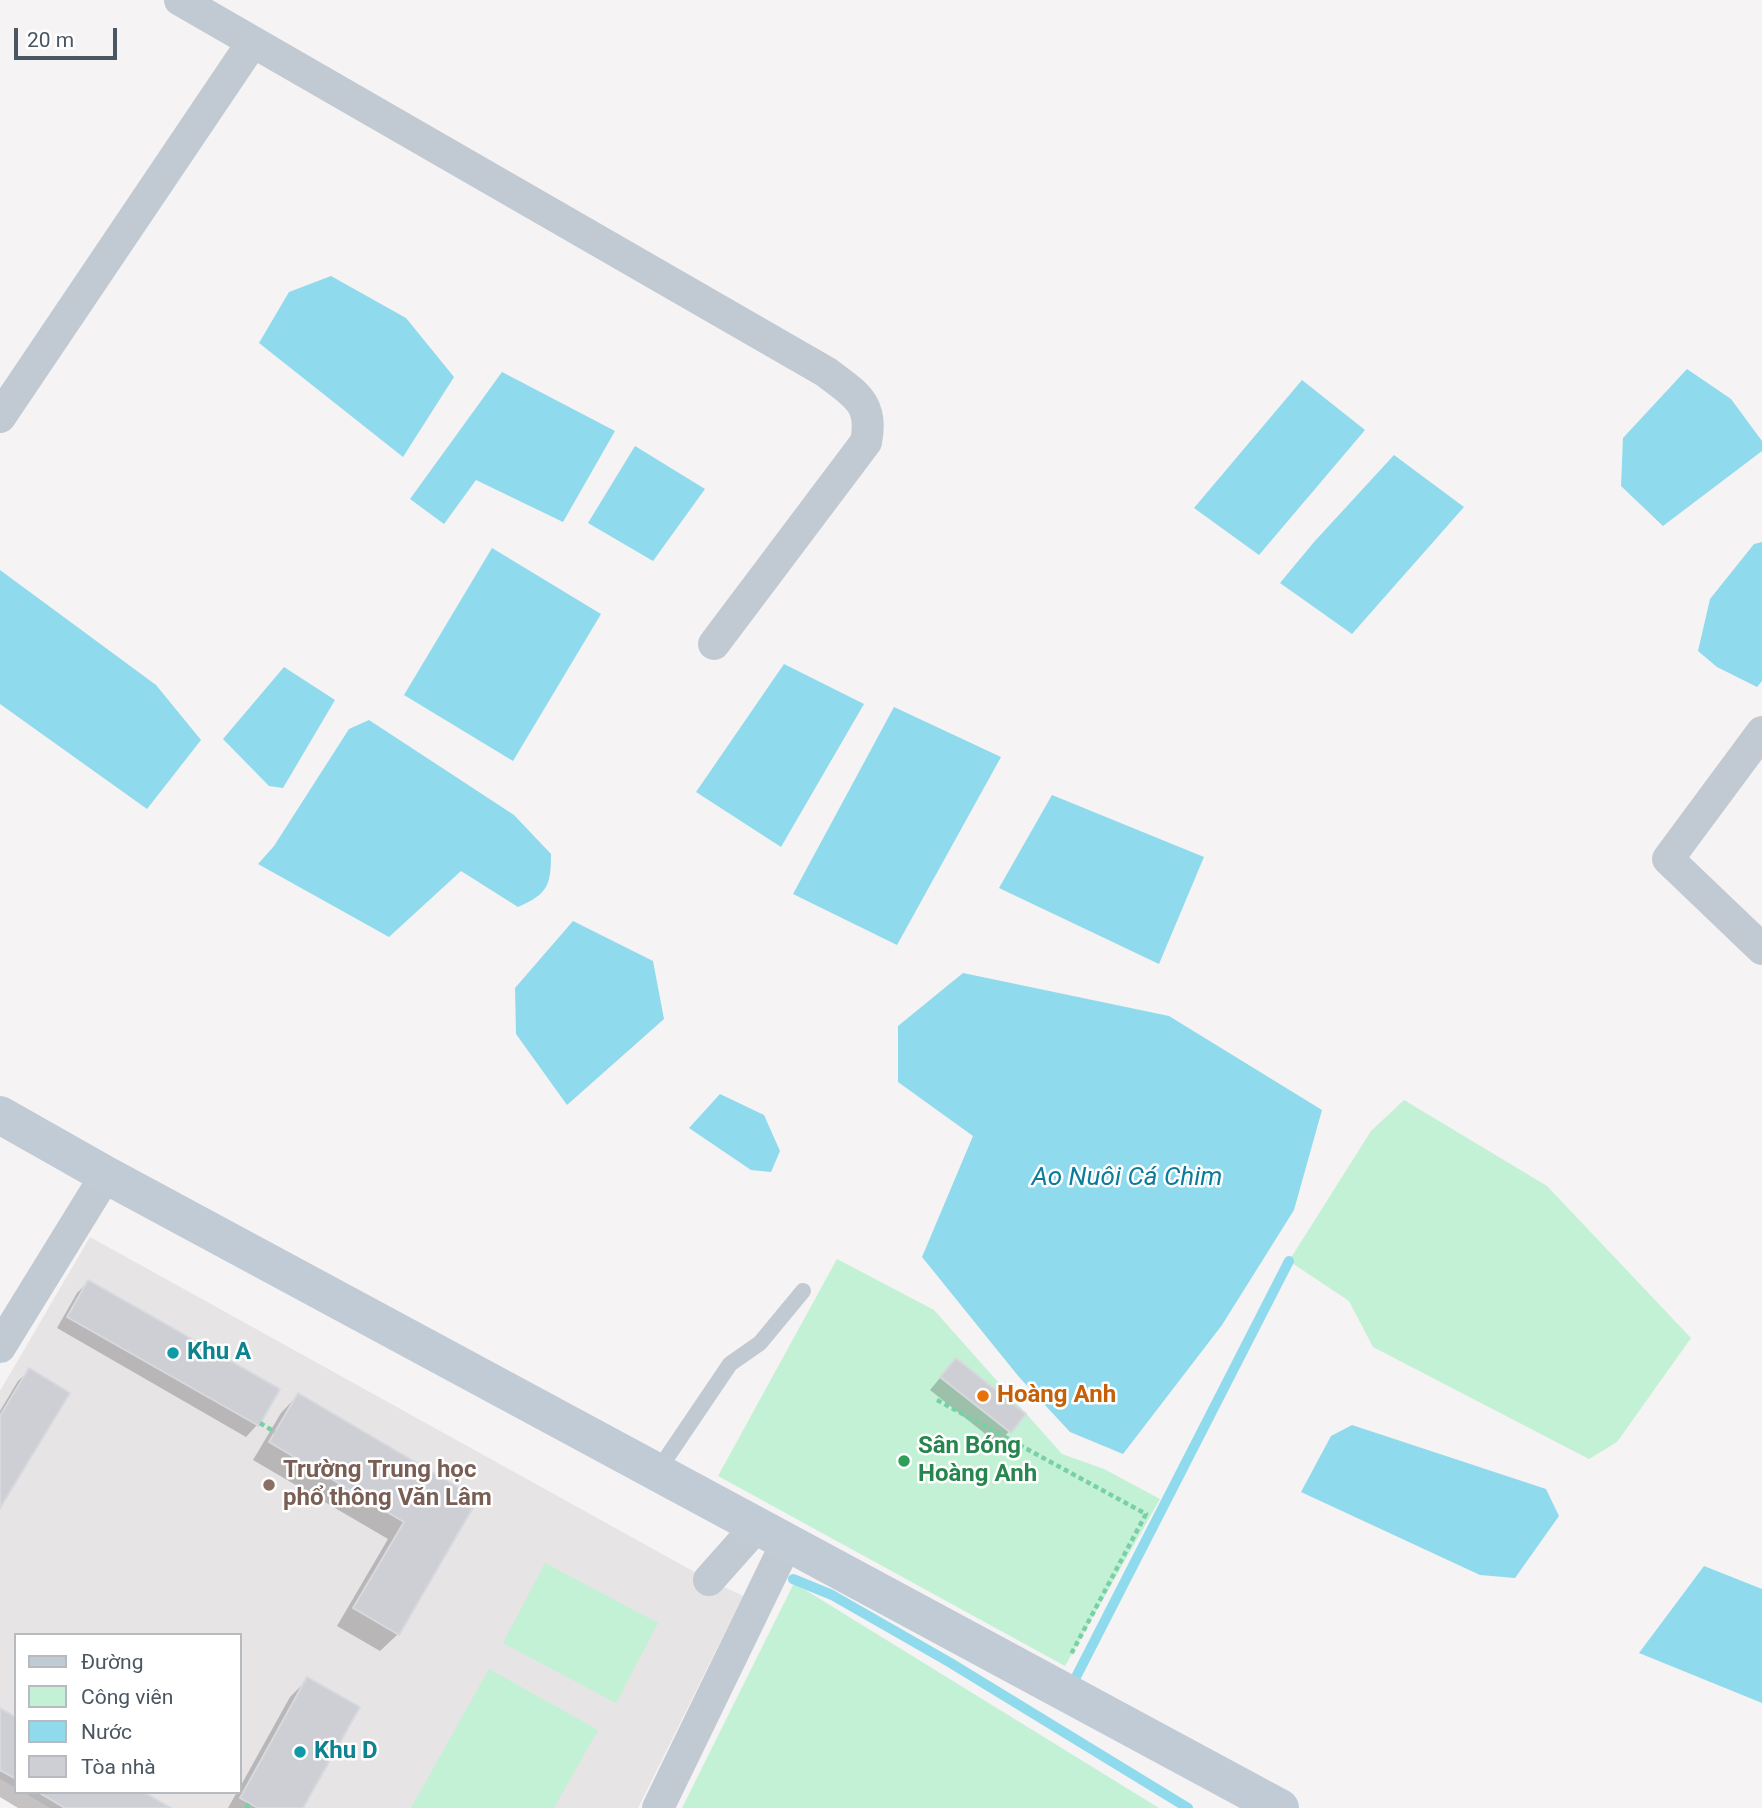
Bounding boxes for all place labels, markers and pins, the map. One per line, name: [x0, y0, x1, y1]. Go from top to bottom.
place label: Khu A: [187, 1339, 251, 1367]
marker: Khu A: [165, 1345, 181, 1361]
place label: Hoàng Anh: [997, 1382, 1116, 1410]
marker: Hoàng Anh: [975, 1388, 991, 1404]
place label: Sân Bóng Hoàng Anh: [918, 1433, 1037, 1489]
marker: Sân Bóng Hoàng Anh: [896, 1453, 912, 1469]
place label: Trường Trung học phổ thông Văn Lâm: [283, 1457, 492, 1513]
marker: Trường Trung học phổ thông Văn Lâm: [261, 1477, 277, 1493]
place label: Khu D: [314, 1738, 378, 1766]
marker: Khu D: [292, 1744, 308, 1760]

